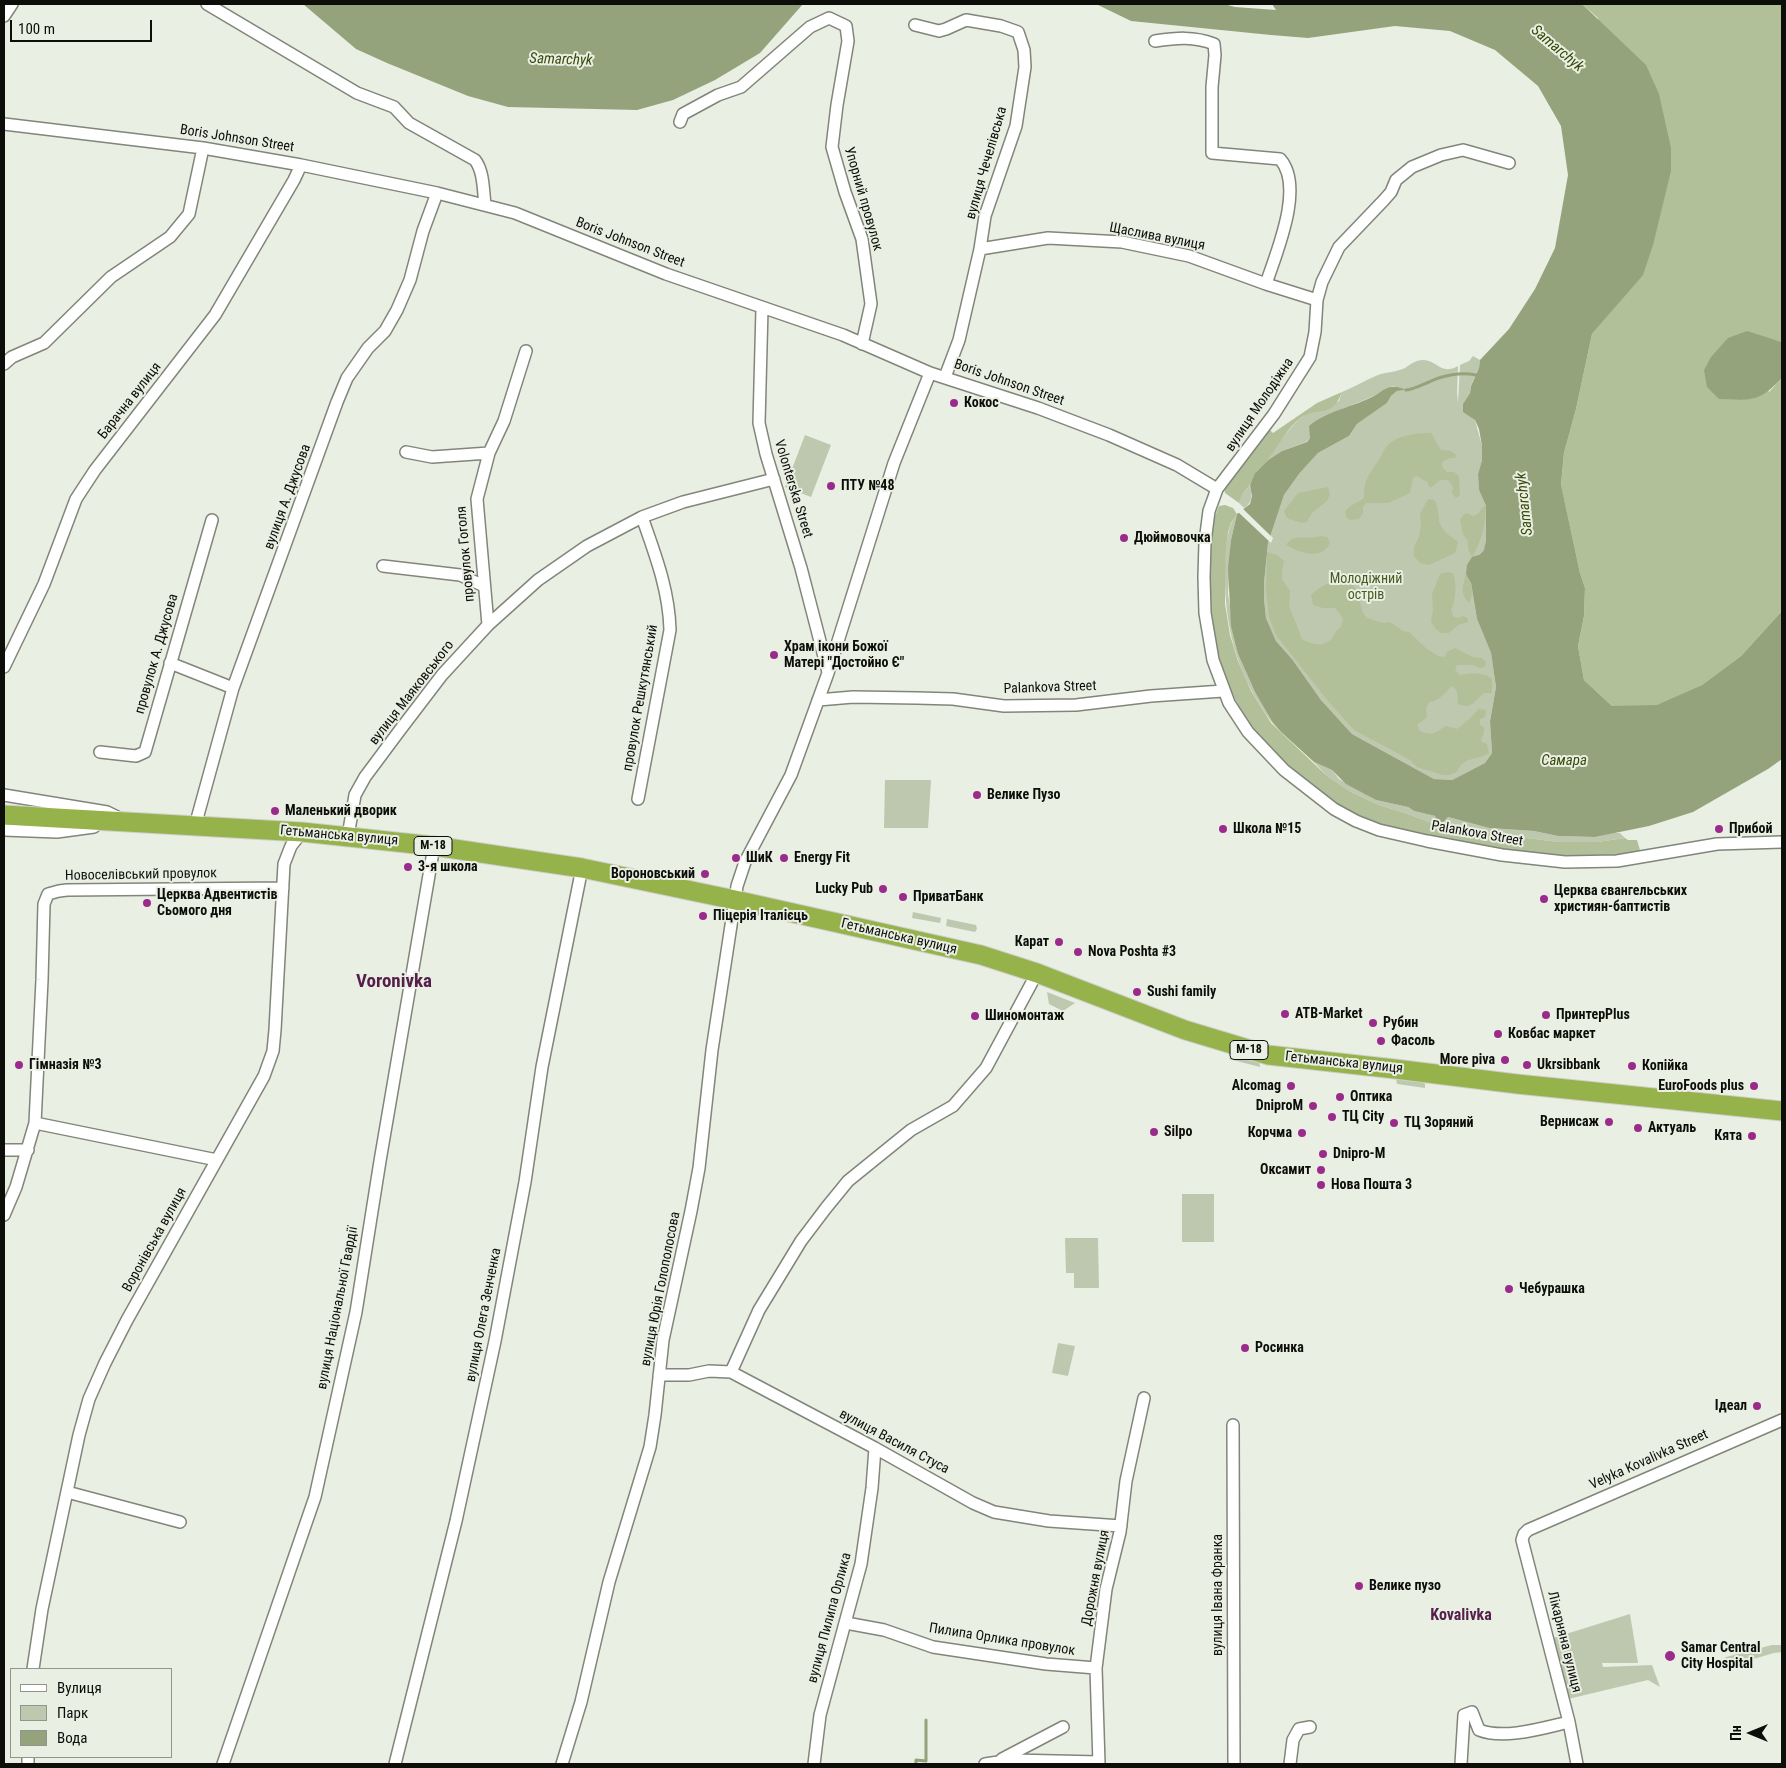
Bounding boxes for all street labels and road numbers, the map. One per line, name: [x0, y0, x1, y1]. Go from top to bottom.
street label: вулиця Чечелівська: [963, 105, 1011, 221]
street label: Boris Johnson Street: [179, 122, 295, 156]
street label: Упорний провулок: [840, 145, 886, 253]
street label: Boris Johnson Street: [573, 214, 687, 272]
street label: Щаслива вулиця: [1108, 219, 1206, 255]
street label: вулиця Молодіжна: [1223, 355, 1297, 455]
street label: Boris Johnson Street: [952, 356, 1066, 410]
street label: Барачна вулиця: [95, 359, 165, 443]
street label: Volonterska Street: [770, 438, 816, 540]
street label: вулиця А. Джусова: [261, 442, 315, 552]
street label: провулок Гоголя: [453, 505, 479, 603]
street label: провулок А. Джусова: [132, 592, 182, 716]
street label: провулок Решкутянський: [620, 624, 662, 772]
street label: вулиця Маяковського: [366, 637, 458, 749]
street label: Palankova Street: [1003, 678, 1097, 698]
street label: Palankova Street: [1430, 818, 1524, 850]
street label: Гетьманська вулиця: [279, 822, 399, 850]
road number: М-18: [414, 836, 452, 856]
street label: Новоселівський провулок: [65, 865, 217, 885]
street label: Гетьманська вулиця: [839, 916, 959, 958]
road number: М-18: [1230, 1040, 1268, 1060]
street label: Гетьманська вулиця: [1284, 1048, 1404, 1078]
street label: Воронівська вулиця: [119, 1185, 191, 1295]
street label: вулиця Юрія Голополосова: [638, 1210, 684, 1368]
street label: вулиця Національної Гвардії: [314, 1225, 362, 1391]
street label: вулиця Олега Зенченка: [463, 1247, 505, 1383]
street label: вулиця Василя Стуса: [836, 1406, 952, 1478]
street label: Velyka Kovalivka Street: [1587, 1426, 1711, 1494]
street label: Дорожня вулиця: [1078, 1529, 1114, 1627]
street label: вулиця Івана Франка: [1210, 1534, 1226, 1656]
street label: вулиця Пилипа Орлика: [805, 1551, 855, 1685]
street label: Лікарняна вулиця: [1543, 1589, 1585, 1695]
street label: Пилипа Орлика провулок: [928, 1620, 1076, 1660]

